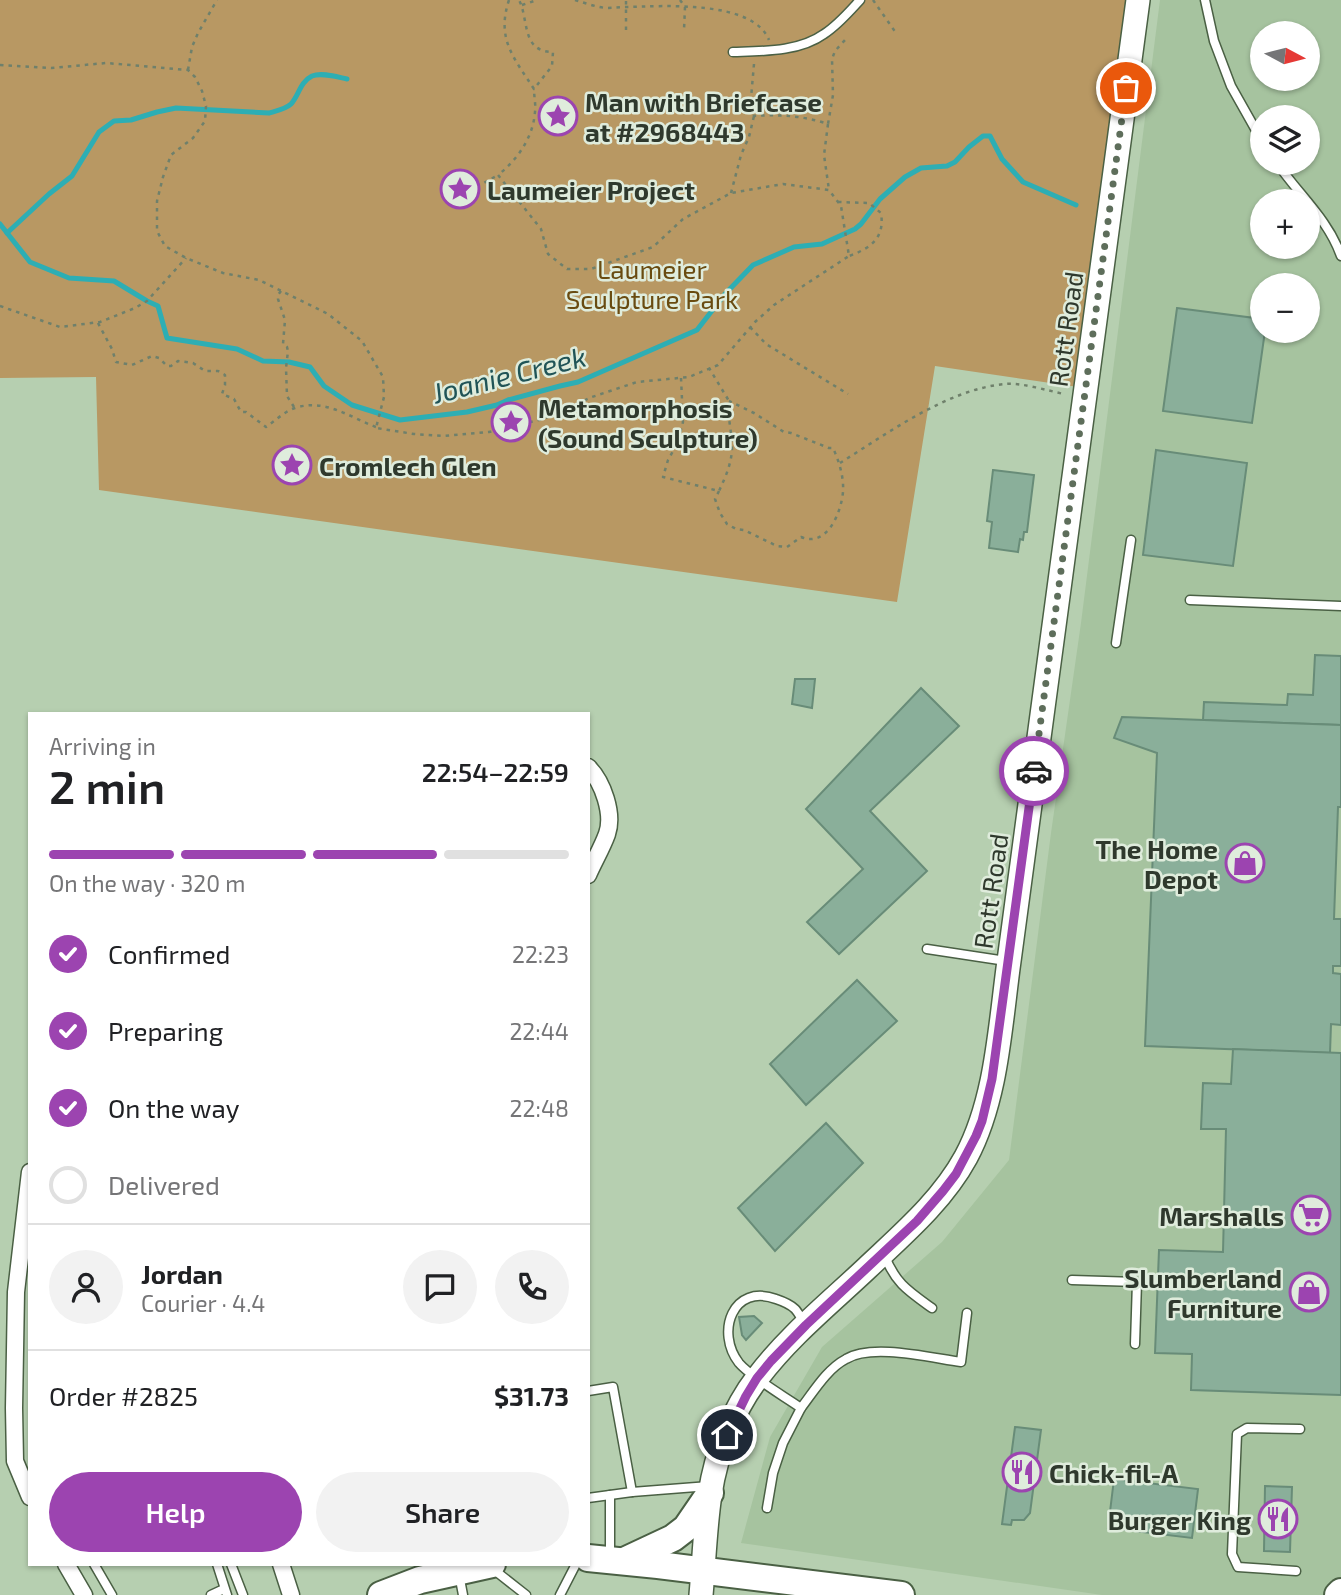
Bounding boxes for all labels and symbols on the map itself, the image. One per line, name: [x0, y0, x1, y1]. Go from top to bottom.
north arrow: [1250, 21, 1320, 91]
pin: [1096, 58, 1156, 118]
place label: Man with Briefcase at #2968443: [585, 86, 822, 147]
place icon: Man with Briefcase at #2968443: [537, 95, 579, 137]
place icon: Laumeier Project: [439, 168, 481, 210]
place label: Laumeier Project: [487, 174, 695, 205]
park label: Laumeier Sculpture Park: [566, 253, 738, 314]
street label: Rott Road: [1042, 269, 1088, 389]
water label: Joanie Creek: [428, 339, 589, 410]
place label: Metamorphosis (Sound Sculpture): [538, 392, 758, 453]
place icon: Metamorphosis (Sound Sculpture): [490, 401, 532, 443]
place icon: Cromlech Glen: [271, 444, 313, 486]
place label: Cromlech Glen: [319, 450, 497, 481]
courier: [999, 736, 1069, 806]
street label: Rott Road: [967, 831, 1013, 951]
place label: The Home Depot: [1096, 833, 1218, 894]
shop icon: The Home Depot: [1224, 842, 1266, 884]
supermarket icon: Marshalls: [1290, 1194, 1332, 1236]
place label: Marshalls: [1159, 1200, 1284, 1231]
place label: Slumberland Furniture: [1124, 1262, 1282, 1323]
shop icon: Slumberland Furniture: [1288, 1271, 1330, 1313]
pin: [697, 1405, 757, 1465]
restaurant icon: Chick-fil-A: [1001, 1451, 1043, 1493]
place label: Chick-fil-A: [1049, 1457, 1178, 1488]
restaurant icon: Burger King: [1257, 1498, 1299, 1540]
place label: Burger King: [1108, 1504, 1251, 1535]

